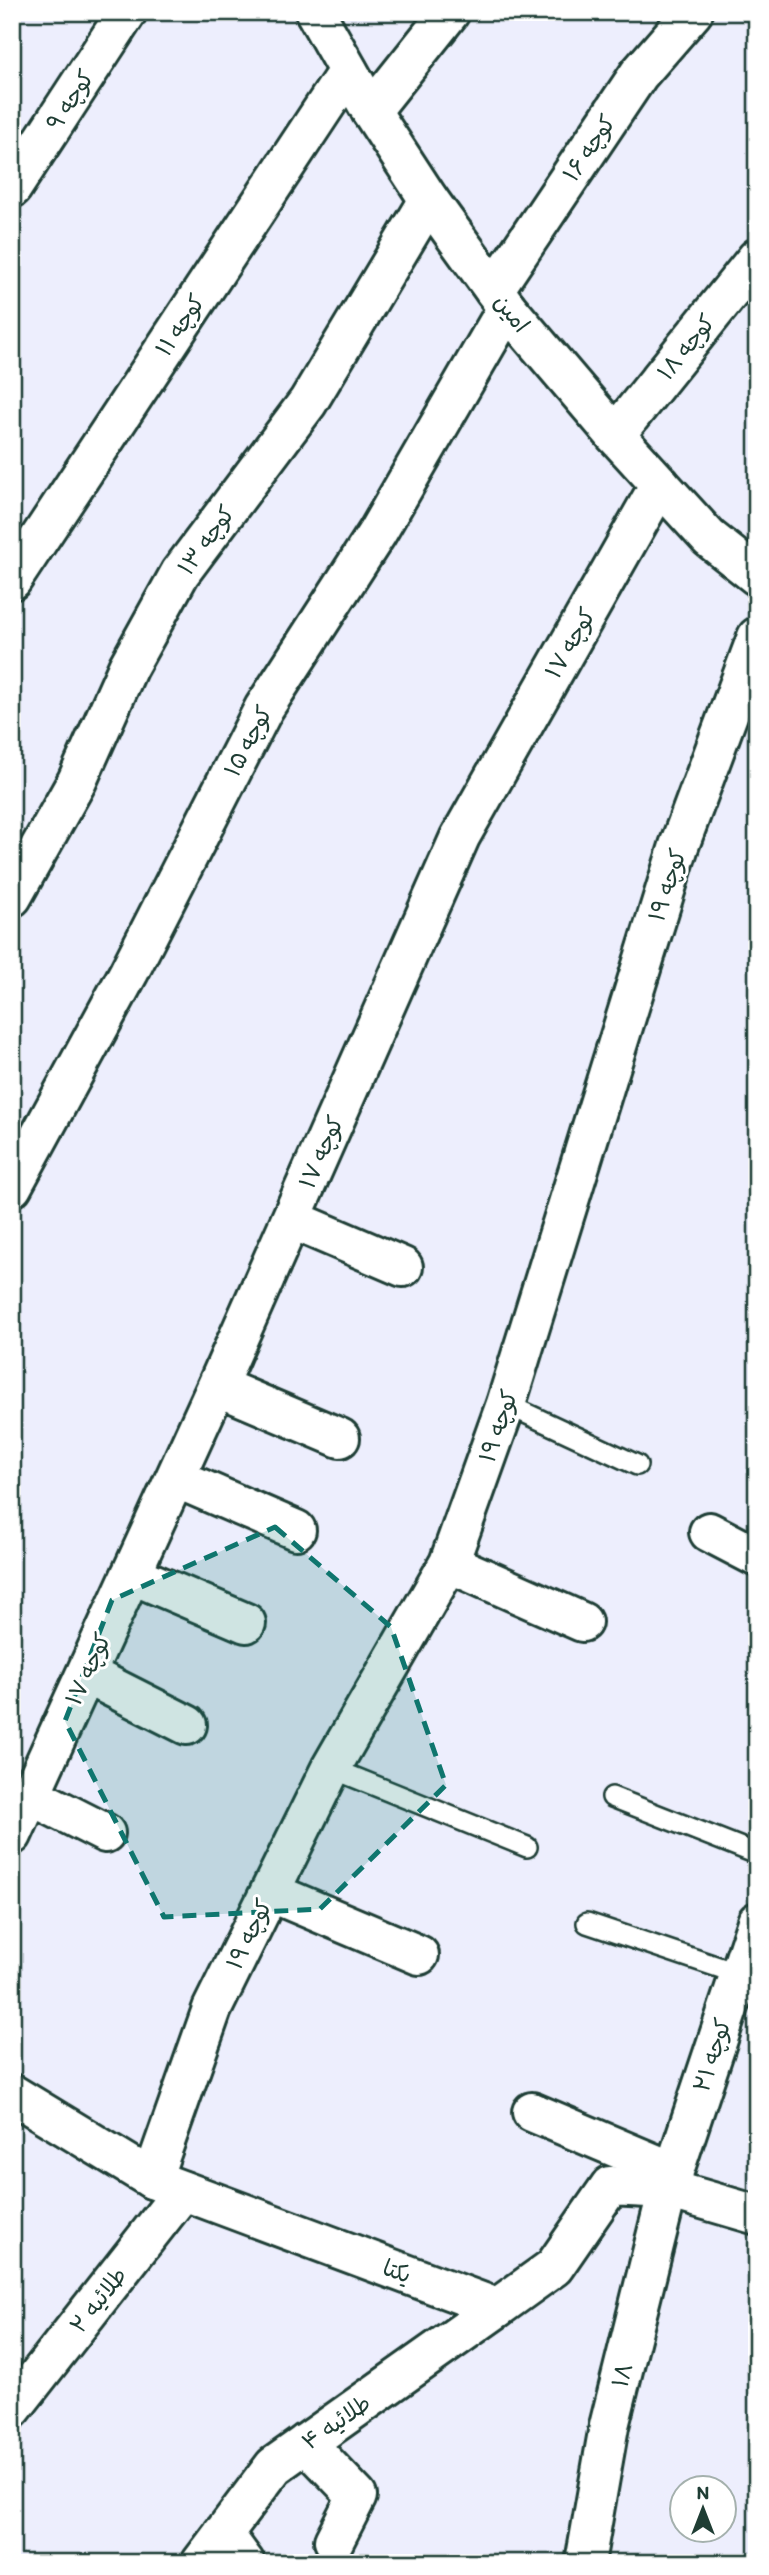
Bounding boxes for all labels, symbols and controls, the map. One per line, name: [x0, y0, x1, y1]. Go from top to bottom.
street label: کوچه ۹: [40, 64, 100, 136]
street label: کوچه ۱۶: [557, 109, 621, 187]
street label: امین: [488, 288, 536, 338]
street label: کوچه ۱۱: [149, 289, 211, 361]
street label: کوچه ۱۸: [651, 308, 721, 386]
street label: کوچه ۱۳: [171, 500, 241, 580]
street label: کوچه ۱۷: [539, 603, 601, 683]
street label: کوچه ۱۵: [218, 701, 278, 781]
street label: کوچه ۱۹: [642, 845, 692, 925]
street label: کوچه ۱۷: [293, 1111, 349, 1193]
street label: کوچه ۱۹: [473, 1386, 523, 1466]
street label: کوچه ۱۷: [59, 1628, 117, 1710]
street label: کوچه ۱۹: [220, 1894, 278, 1974]
street label: کوچه ۲۱: [687, 2014, 737, 2095]
street label: یکتا: [379, 2253, 415, 2289]
street label: طلائیه ۲: [64, 2261, 132, 2339]
street label: ۱۸: [605, 2360, 639, 2390]
street label: طلائیه ۴: [296, 2388, 376, 2456]
north arrow: [668, 2474, 738, 2544]
text: N: [697, 2481, 709, 2504]

